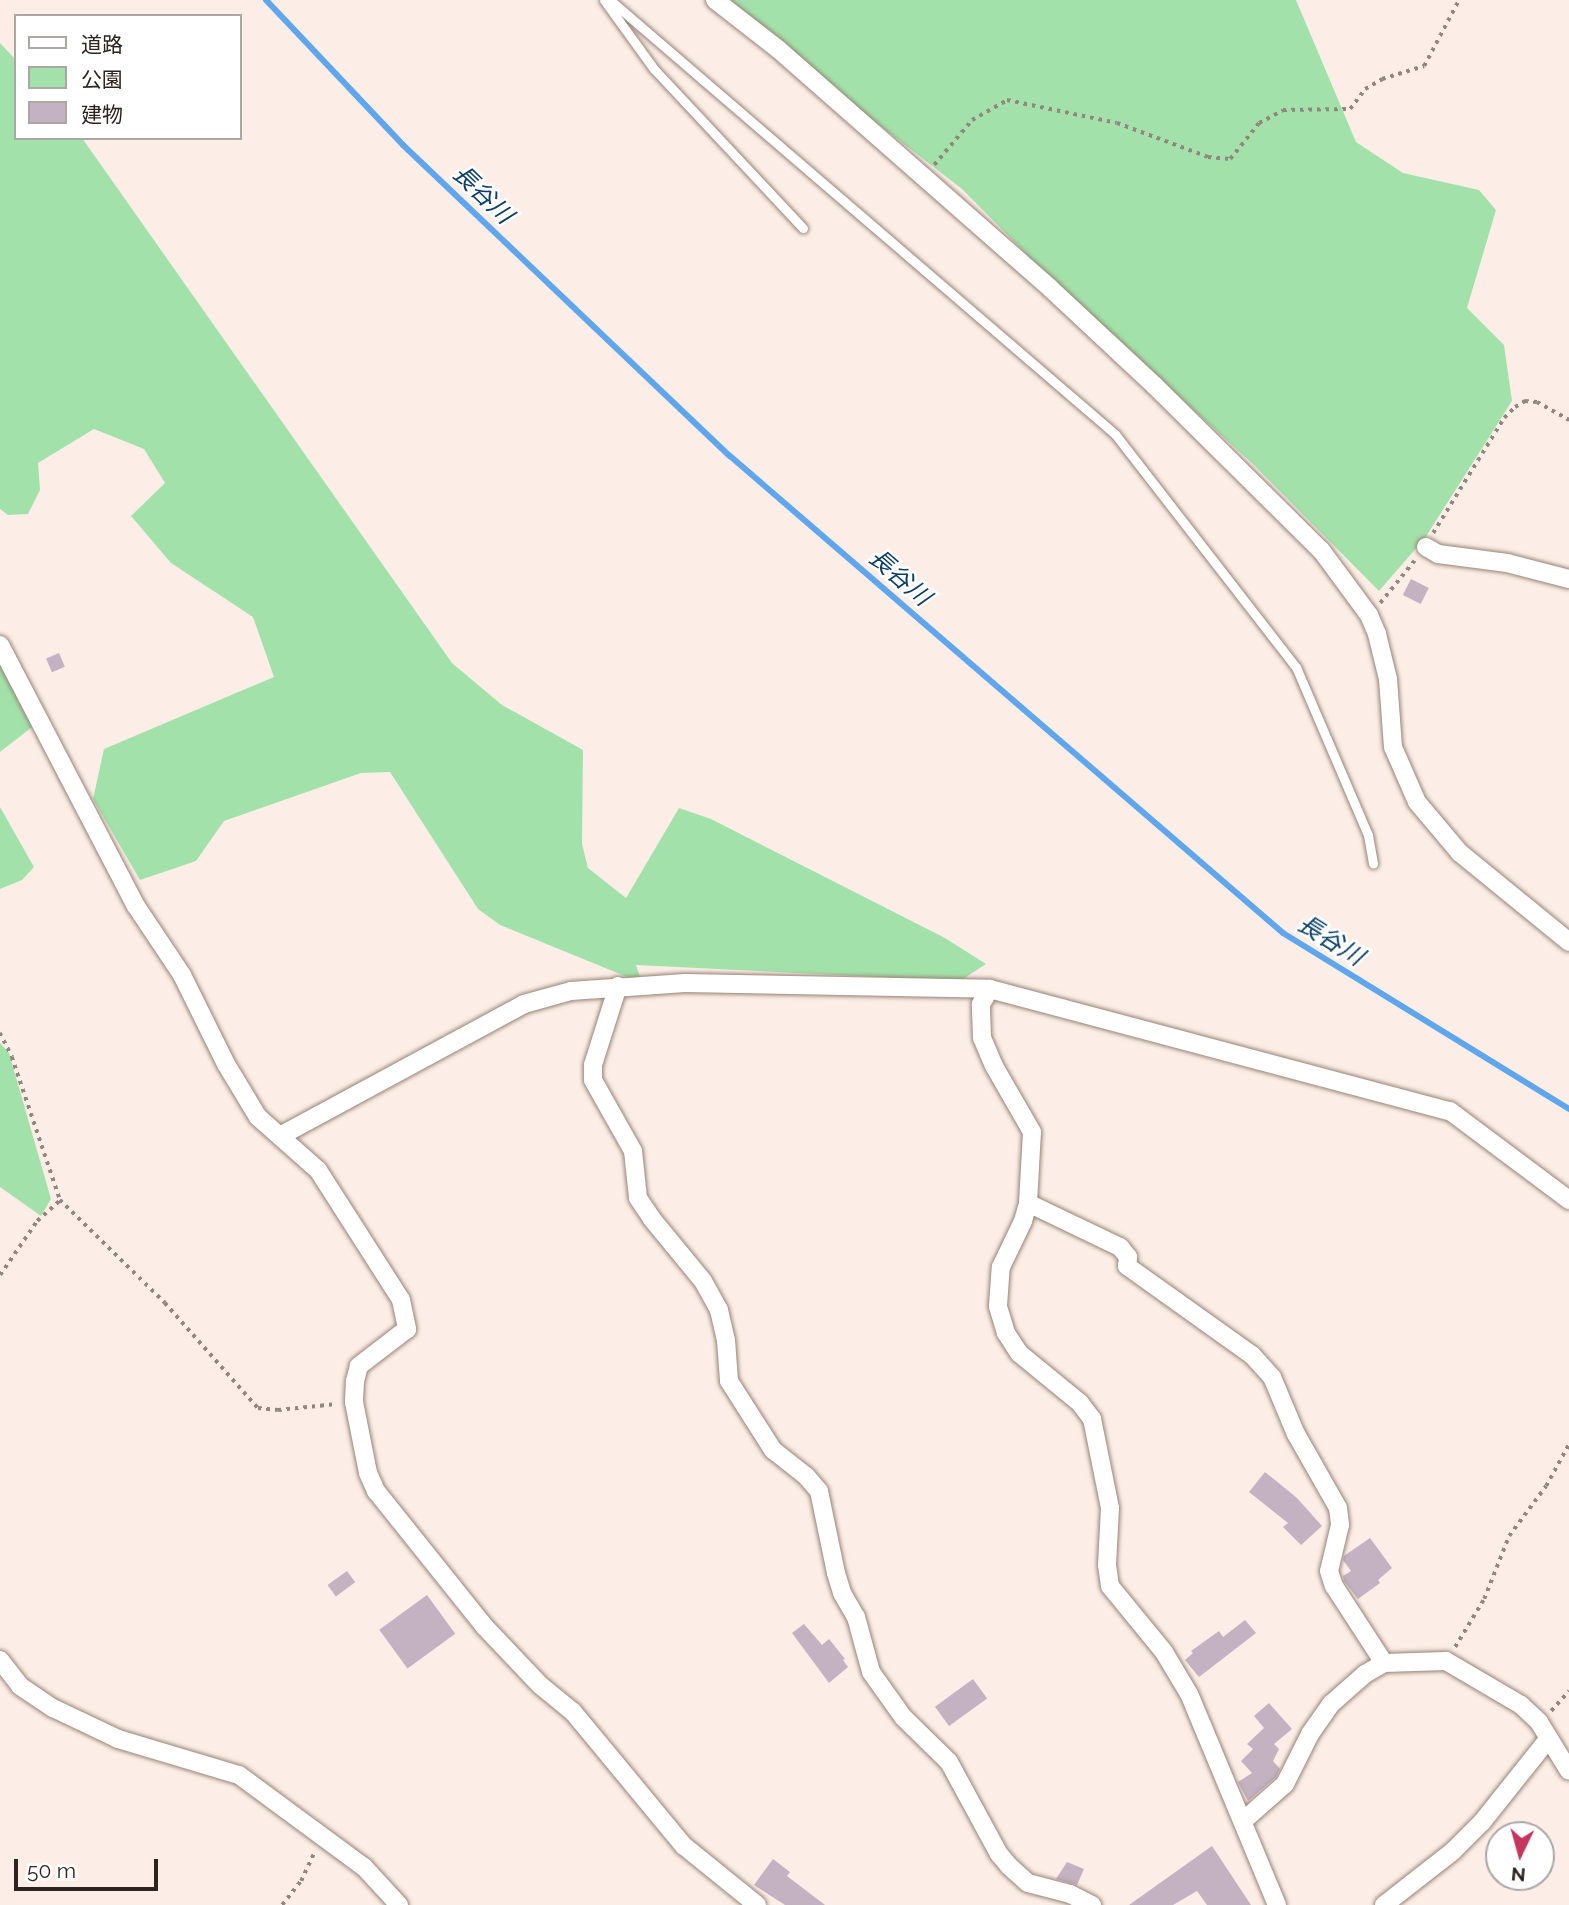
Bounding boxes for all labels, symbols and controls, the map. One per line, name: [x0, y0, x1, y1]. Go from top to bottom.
legend: [14, 14, 242, 140]
text: 道路: [81, 32, 123, 57]
text: 公園: [81, 67, 123, 92]
text: 建物: [81, 102, 123, 127]
water label: 長谷川: [447, 159, 519, 229]
water label: 長谷川: [863, 543, 937, 611]
water label: 長谷川: [1293, 909, 1369, 971]
north arrow: [1485, 1821, 1555, 1891]
scale bar: [18, 1846, 161, 1890]
text: 50 m: [27, 1858, 76, 1883]
text: N: [1510, 1863, 1527, 1887]

